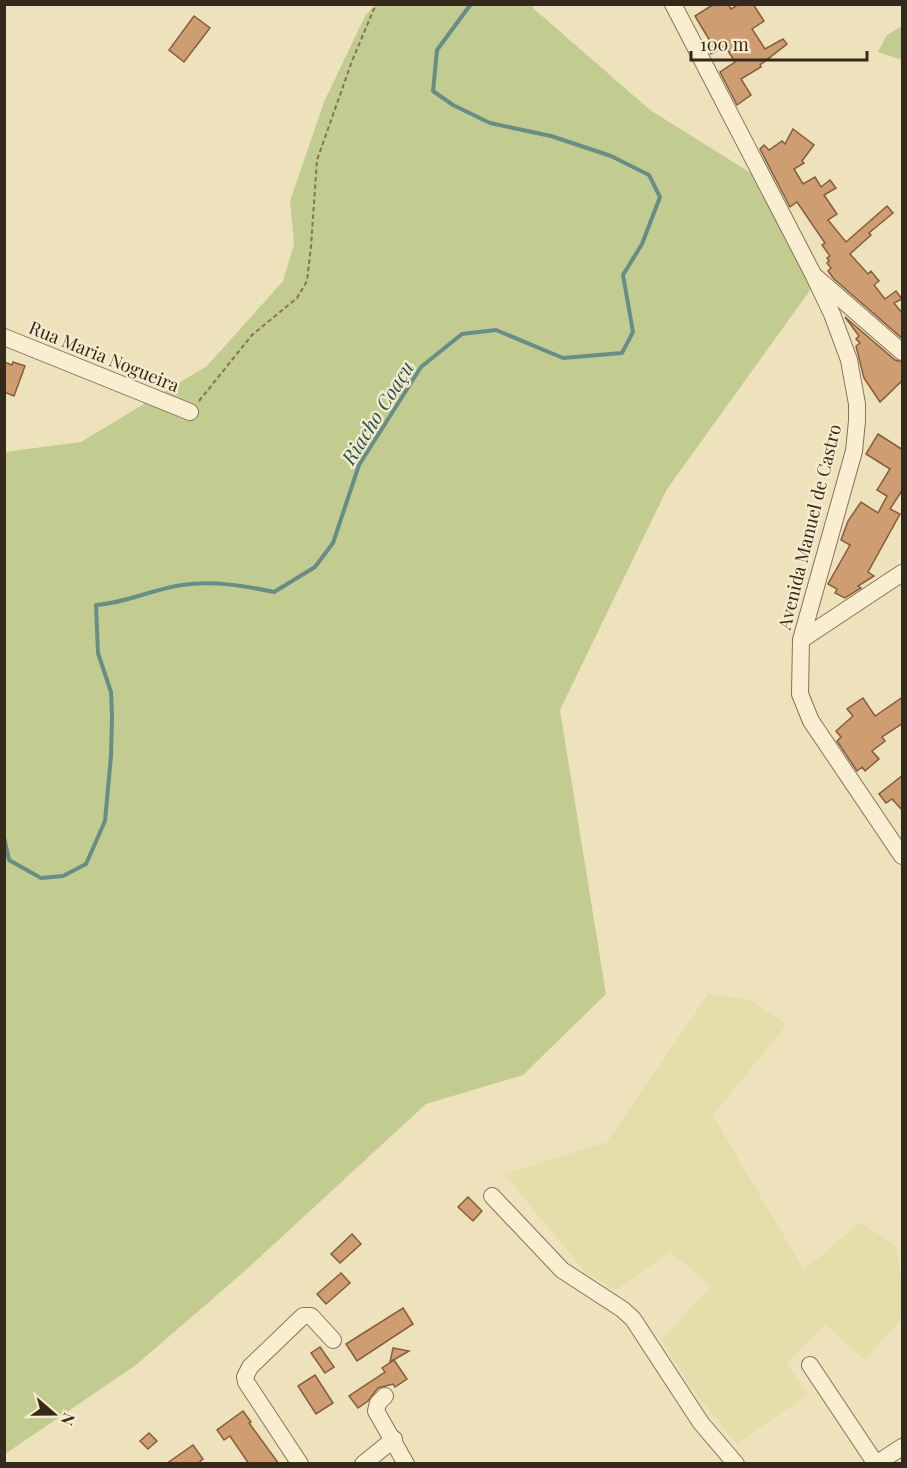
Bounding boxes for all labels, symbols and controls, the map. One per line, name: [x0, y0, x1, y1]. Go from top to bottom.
scale bar: [691, 24, 866, 62]
text: 100 m: [700, 32, 749, 56]
street label: Rua Maria Nogueira: [26, 315, 183, 397]
water label: Riacho Coaçu: [334, 355, 419, 470]
street label: Avenida Manuel de Castro: [772, 422, 846, 633]
north arrow: [24, 1384, 84, 1444]
text: N: [57, 1410, 80, 1429]

